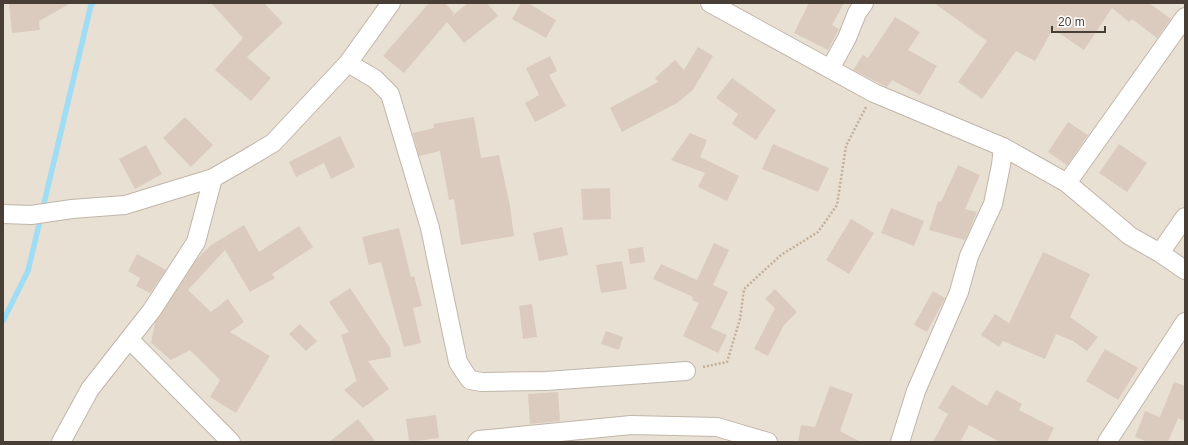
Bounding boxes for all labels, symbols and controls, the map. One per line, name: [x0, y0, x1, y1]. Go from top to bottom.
scale bar: [1052, 8, 1105, 34]
text: 20 m: [1058, 15, 1085, 29]

